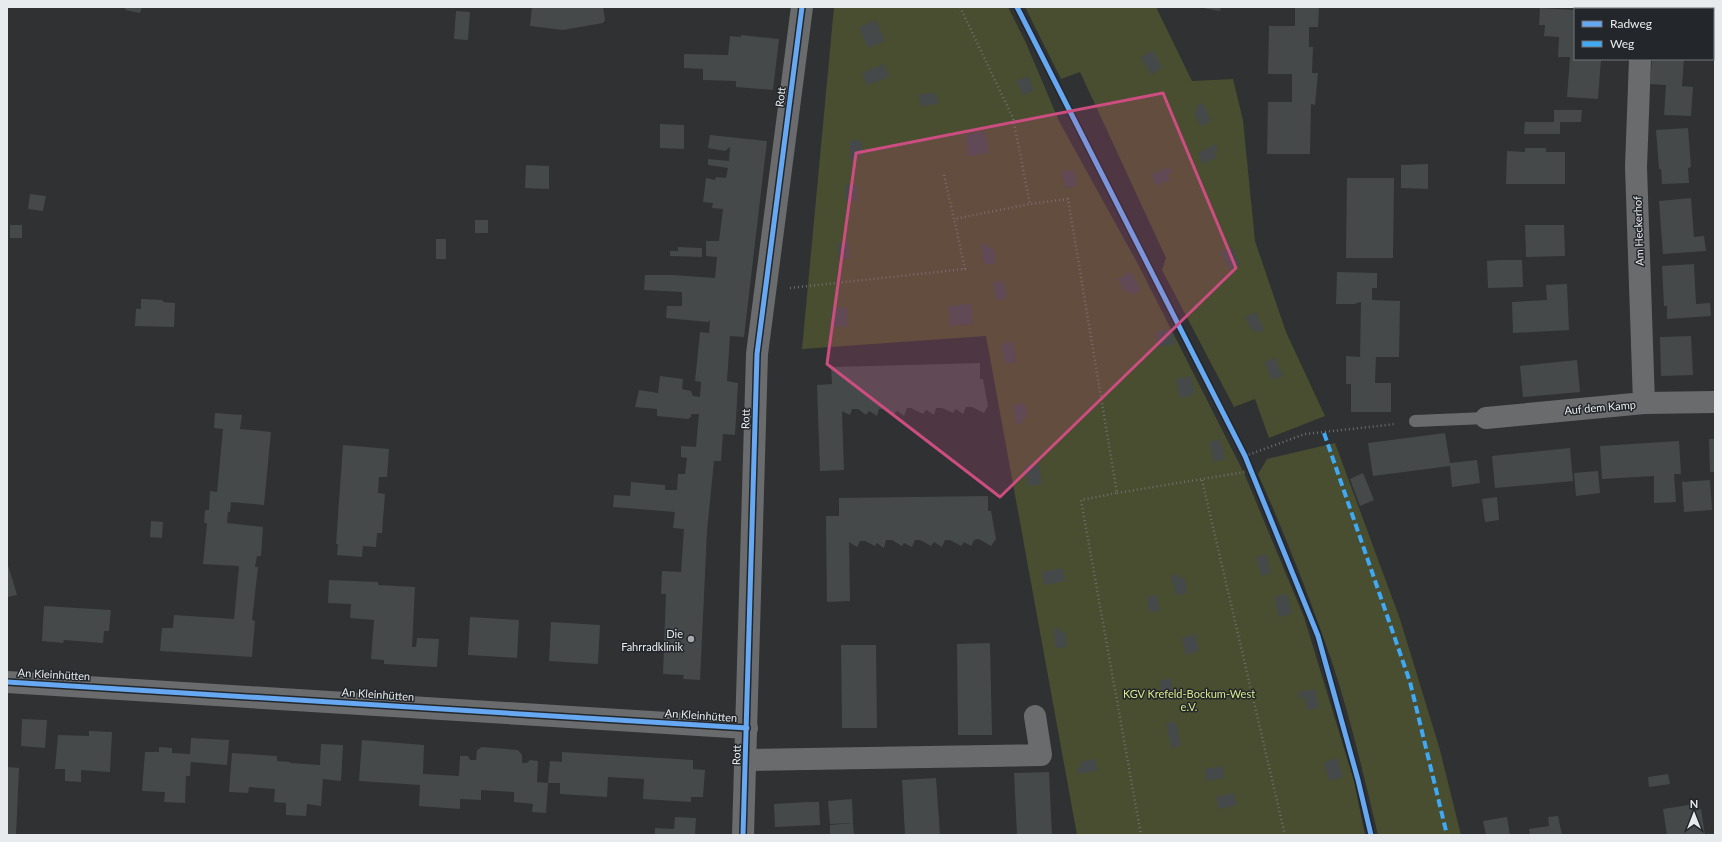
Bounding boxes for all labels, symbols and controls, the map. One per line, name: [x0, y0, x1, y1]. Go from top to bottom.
legend: [1574, 8, 1714, 60]
text: Radweg: [1610, 16, 1652, 31]
text: Weg: [1610, 36, 1634, 51]
street label: Rott: [772, 86, 788, 108]
street label: Am Heckerhof: [1630, 196, 1646, 266]
street label: Auf dem Kamp: [1564, 397, 1636, 417]
street label: Rott: [738, 408, 752, 429]
place label: Die Fahrradklinik: [621, 627, 683, 653]
marker: Die Fahrradklinik: [686, 634, 696, 644]
street label: An Kleinhütten: [17, 666, 91, 682]
street label: An Kleinhütten: [341, 685, 415, 703]
park label: KGV Krefeld-Bockum-West e.V.: [1123, 687, 1255, 713]
street label: An Kleinhütten: [664, 706, 738, 724]
street label: Rott: [729, 744, 743, 765]
north arrow: [1674, 794, 1714, 834]
text: N: [1690, 797, 1698, 810]

